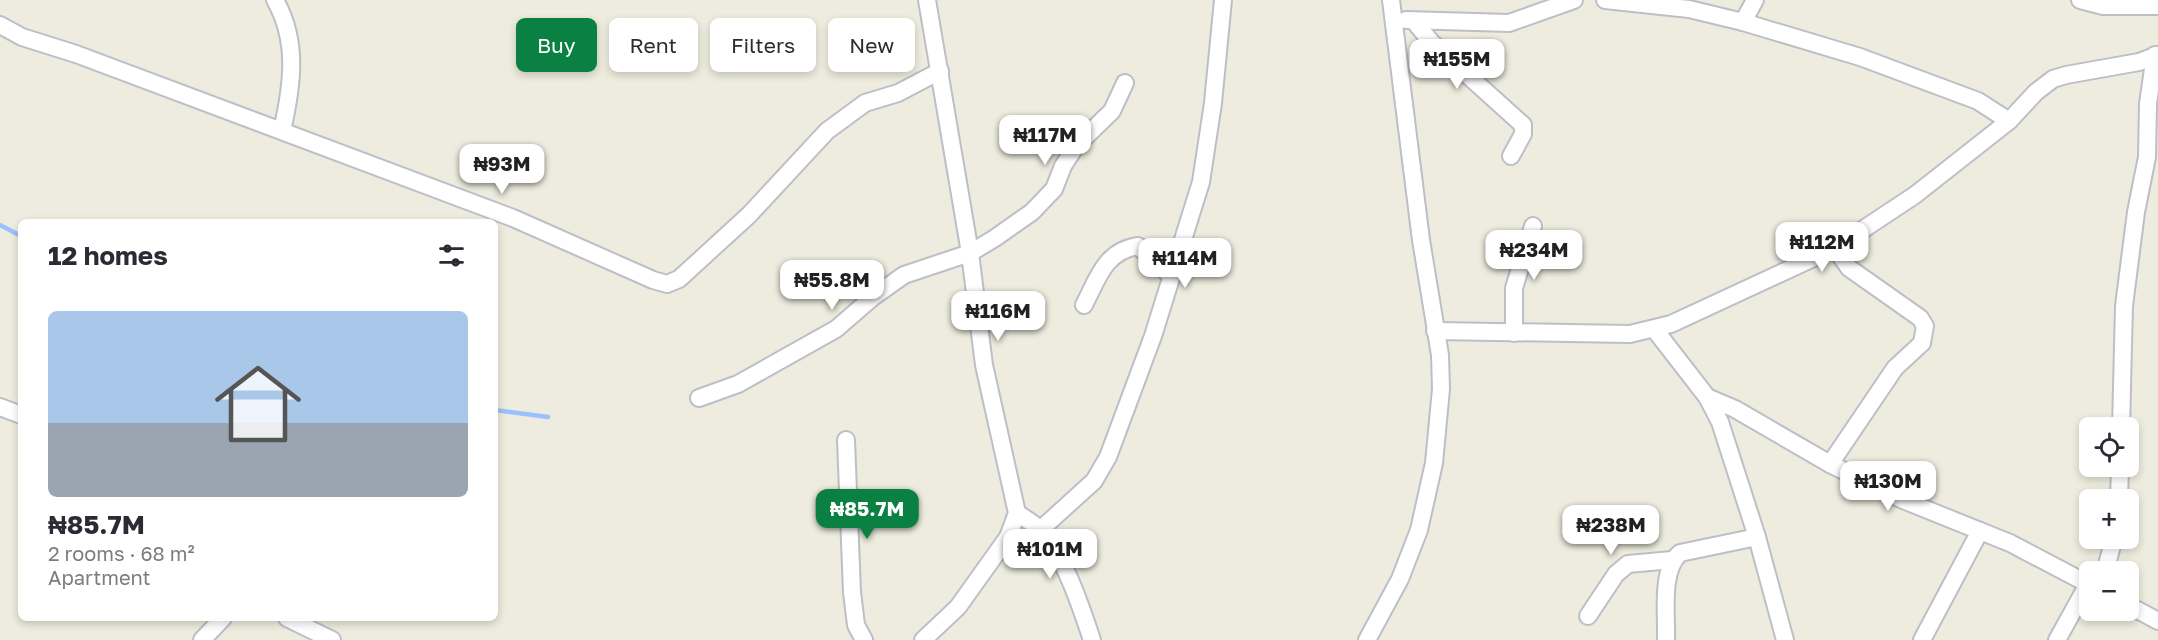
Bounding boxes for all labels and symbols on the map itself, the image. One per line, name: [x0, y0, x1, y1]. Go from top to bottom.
pin: ₦155M: [1415, 39, 1499, 90]
pin: ₦117M: [1003, 115, 1087, 166]
pin: ₦93M: [466, 144, 538, 195]
pin: ₦112M: [1780, 222, 1864, 273]
pin: ₦234M: [1492, 230, 1576, 281]
pin: ₦114M: [1143, 238, 1227, 289]
pin: ₦55.8M: [783, 260, 881, 311]
pin: ₦116M: [956, 291, 1040, 342]
pin: ₦130M: [1846, 461, 1930, 512]
pin: ₦85.7M: [818, 489, 916, 540]
pin: ₦238M: [1569, 505, 1653, 556]
pin: ₦101M: [1008, 529, 1092, 580]

